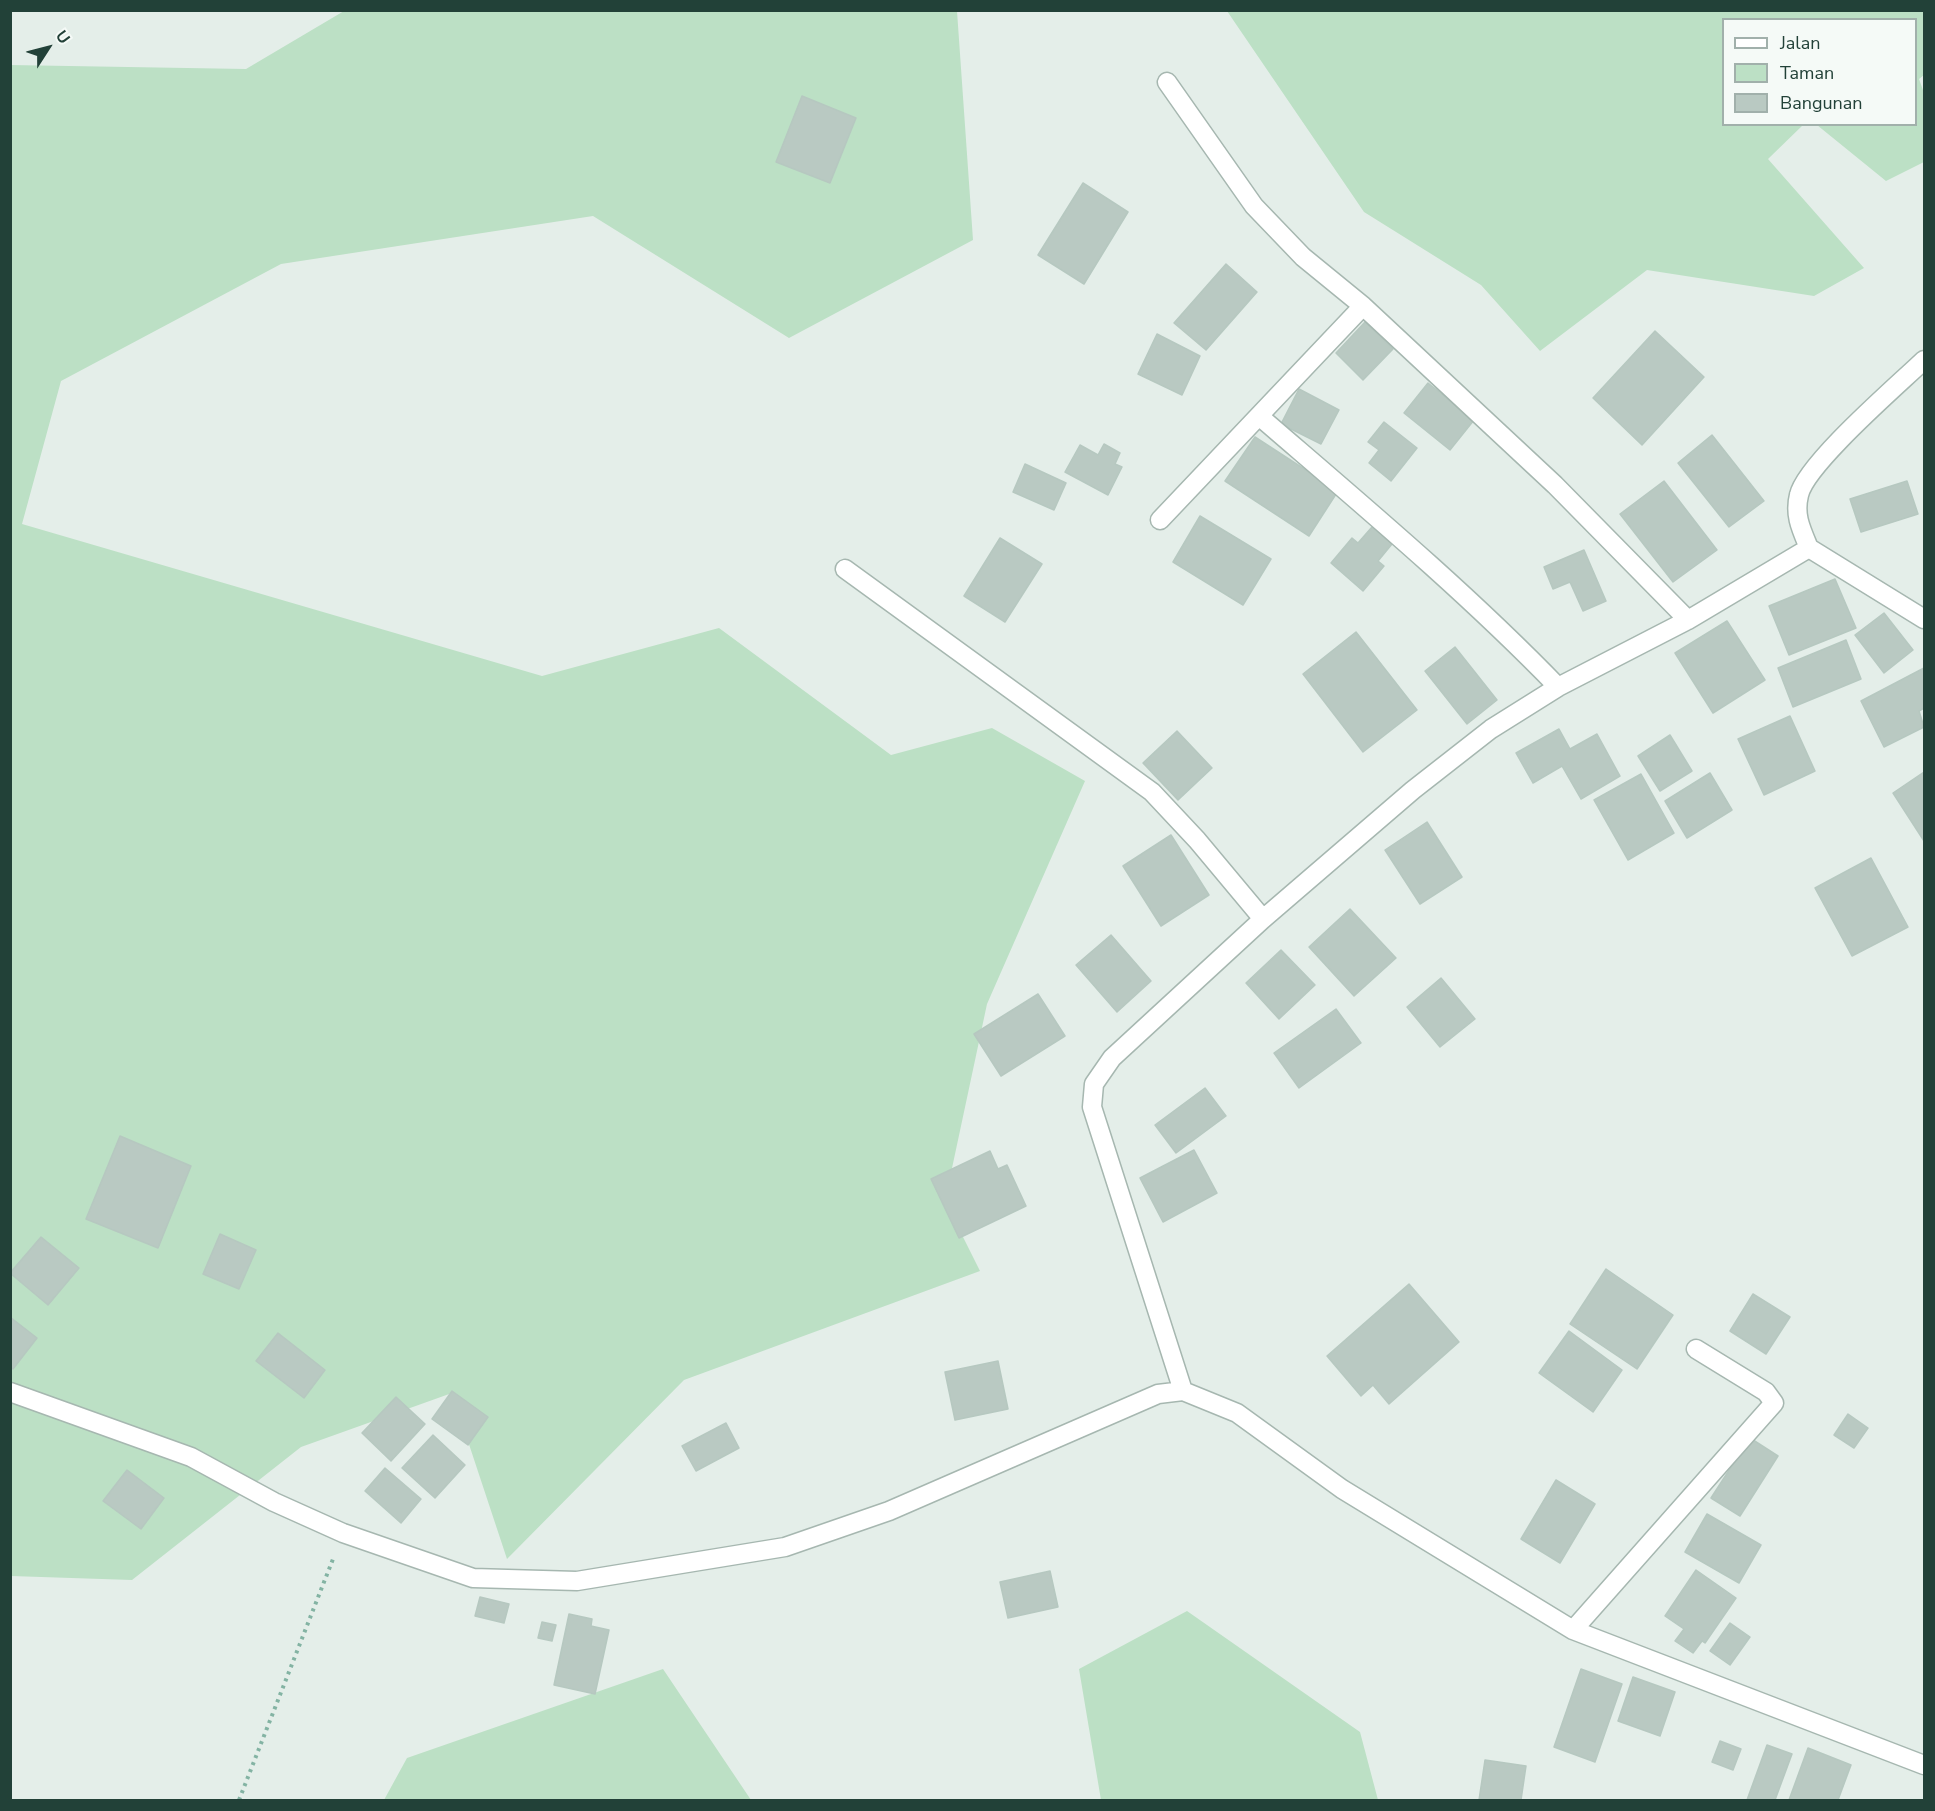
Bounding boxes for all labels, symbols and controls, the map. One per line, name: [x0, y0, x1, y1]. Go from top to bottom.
north arrow: [18, 18, 78, 78]
legend: [1722, 18, 1917, 126]
text: U: [50, 26, 75, 49]
text: Jalan: [1780, 31, 1820, 55]
text: Taman: [1780, 61, 1834, 85]
text: Bangunan: [1780, 91, 1863, 115]

